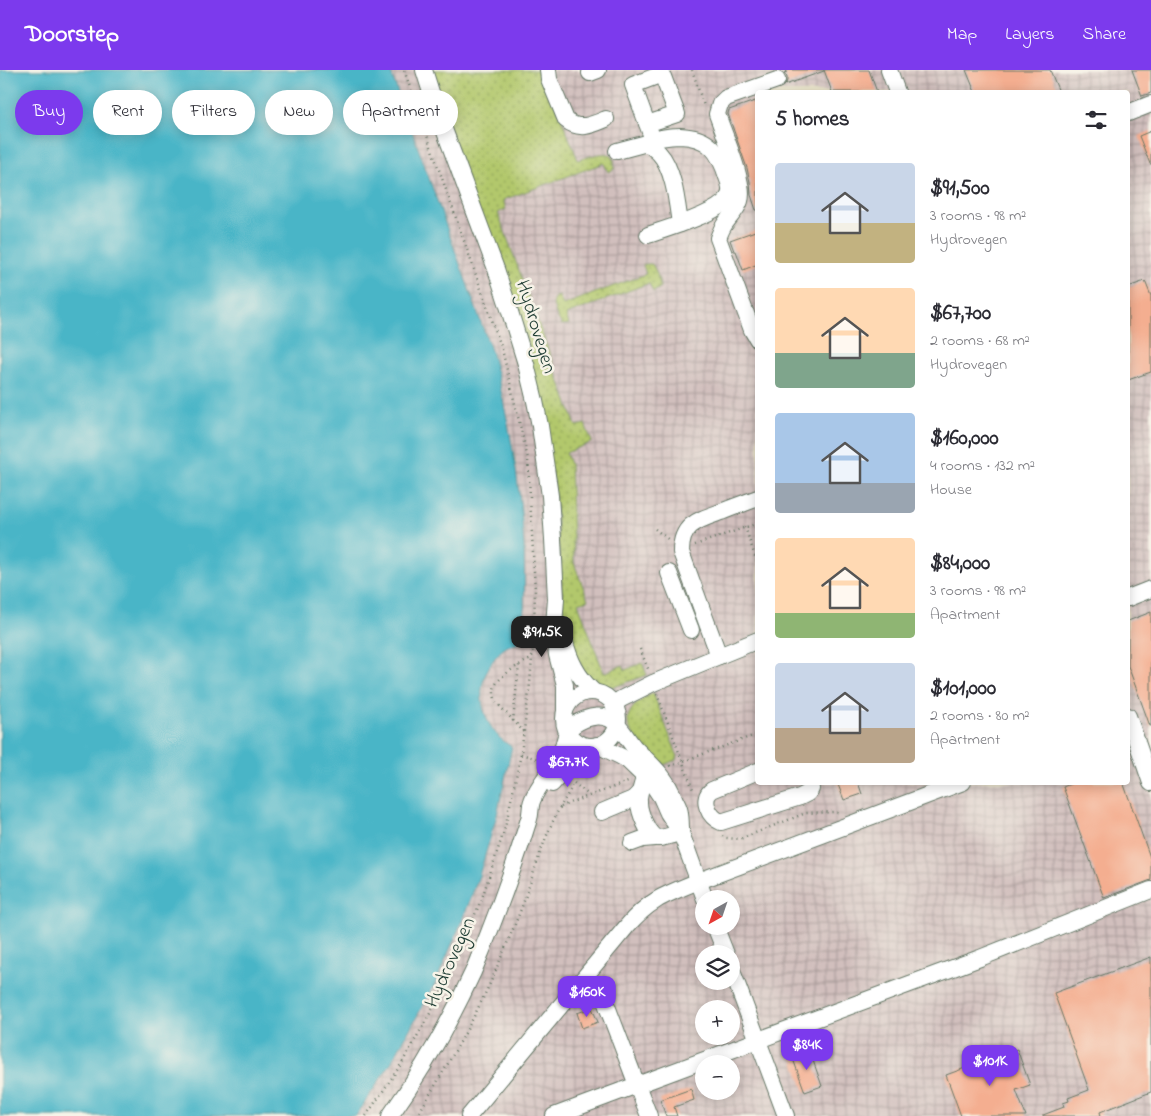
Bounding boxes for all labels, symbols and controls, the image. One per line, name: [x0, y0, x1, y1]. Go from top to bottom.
text: Doorstep: [25, 18, 119, 53]
text: Map: [947, 22, 977, 48]
text: Layers: [1005, 22, 1055, 48]
text: Share: [1083, 22, 1126, 48]
chip: Buy: [15, 90, 83, 135]
chip: Rent: [93, 90, 162, 135]
chip: Filters: [172, 90, 255, 135]
chip: New: [265, 90, 333, 135]
chip: Apartment: [343, 90, 458, 135]
text: 5 homes: [775, 105, 850, 135]
icon: filters: [1082, 106, 1110, 134]
text: $91,500: [930, 174, 989, 204]
icon: home: [815, 183, 875, 243]
text: 3 rooms · 98 m²: [930, 204, 1026, 228]
text: Hydrovegen: [930, 228, 1007, 252]
street label: Hydrovegen: [506, 277, 563, 378]
text: $67,700: [930, 299, 991, 329]
icon: home: [815, 308, 875, 368]
text: 2 rooms · 68 m²: [930, 329, 1030, 353]
text: Hydrovegen: [930, 353, 1007, 377]
text: $160,000: [930, 424, 999, 454]
icon: home: [815, 433, 875, 493]
text: 4 rooms · 132 m²: [930, 454, 1035, 478]
text: House: [930, 478, 972, 502]
text: $84,000: [930, 549, 990, 579]
icon: home: [815, 558, 875, 618]
text: 3 rooms · 98 m²: [930, 579, 1026, 603]
text: Apartment: [930, 603, 1000, 627]
pin: $91.5K: [501, 616, 583, 658]
text: $91.5K: [522, 620, 562, 644]
text: $101,000: [930, 674, 996, 704]
icon: home: [815, 683, 875, 743]
text: 2 rooms · 80 m²: [930, 704, 1030, 728]
text: Apartment: [930, 728, 1000, 752]
pin: $67.7K: [527, 746, 609, 788]
text: $67.7K: [548, 750, 588, 774]
north arrow: [695, 890, 740, 935]
map controls: [695, 890, 740, 1100]
street label: Hydrovegen: [418, 913, 485, 1013]
button: layers: [695, 945, 740, 990]
pin: $160K: [552, 976, 622, 1018]
text: $160K: [569, 980, 605, 1004]
button: +: [695, 1000, 740, 1045]
pin: $84K: [777, 1028, 837, 1071]
text: $84K: [792, 1033, 822, 1057]
pin: $101K: [955, 1044, 1025, 1087]
text: $101K: [973, 1049, 1007, 1073]
button: −: [695, 1055, 740, 1100]

